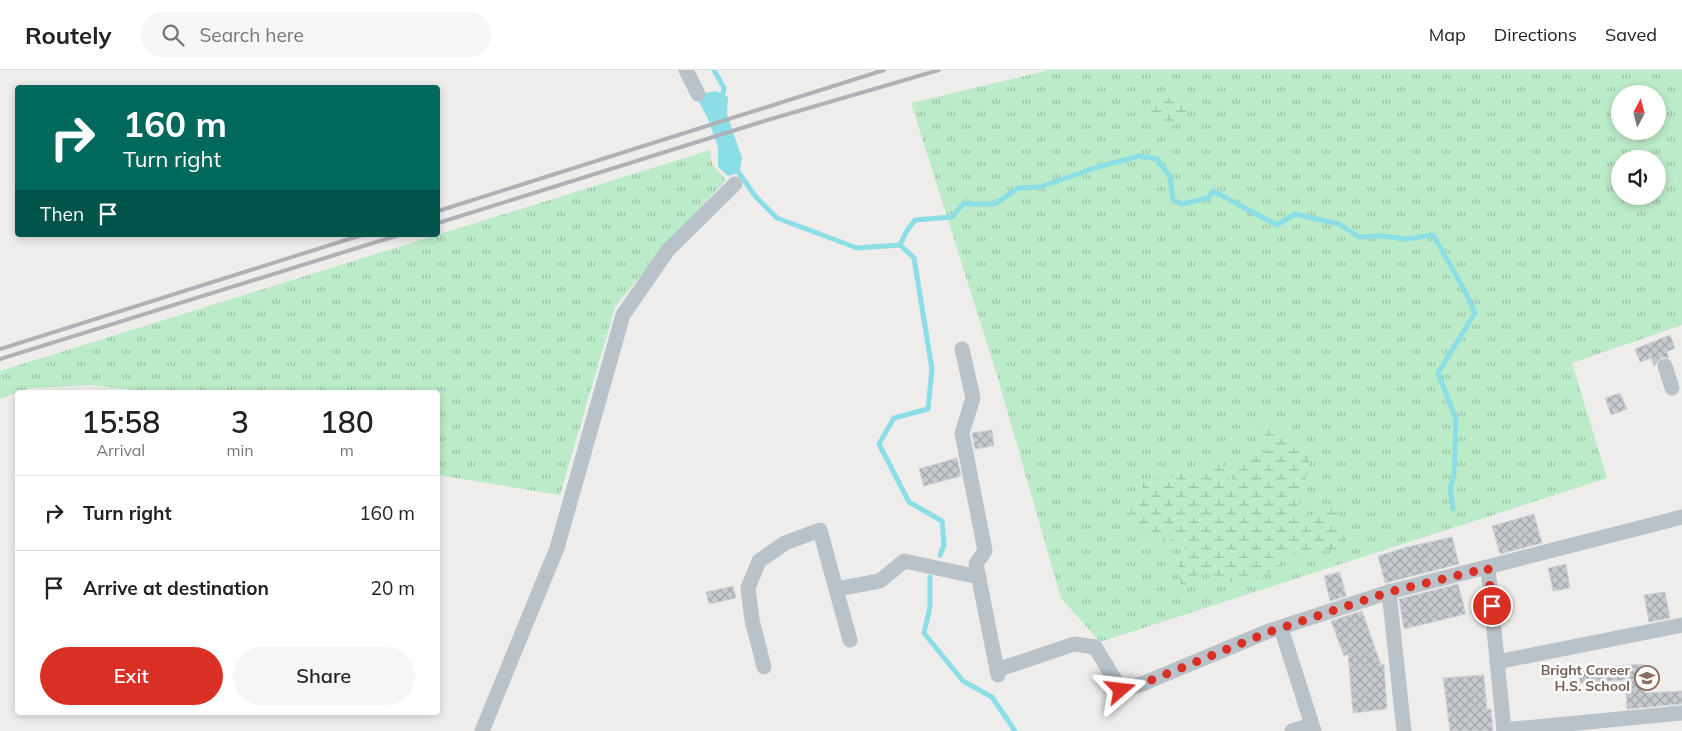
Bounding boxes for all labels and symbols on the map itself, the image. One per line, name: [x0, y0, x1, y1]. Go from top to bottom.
north arrow: [1611, 85, 1666, 140]
pin: [1471, 585, 1513, 627]
place label: Bright Career H.S. School: [1541, 661, 1630, 695]
position arrow: [1094, 663, 1146, 715]
school or university icon: Bright Career H.S. School: [1634, 665, 1660, 691]

